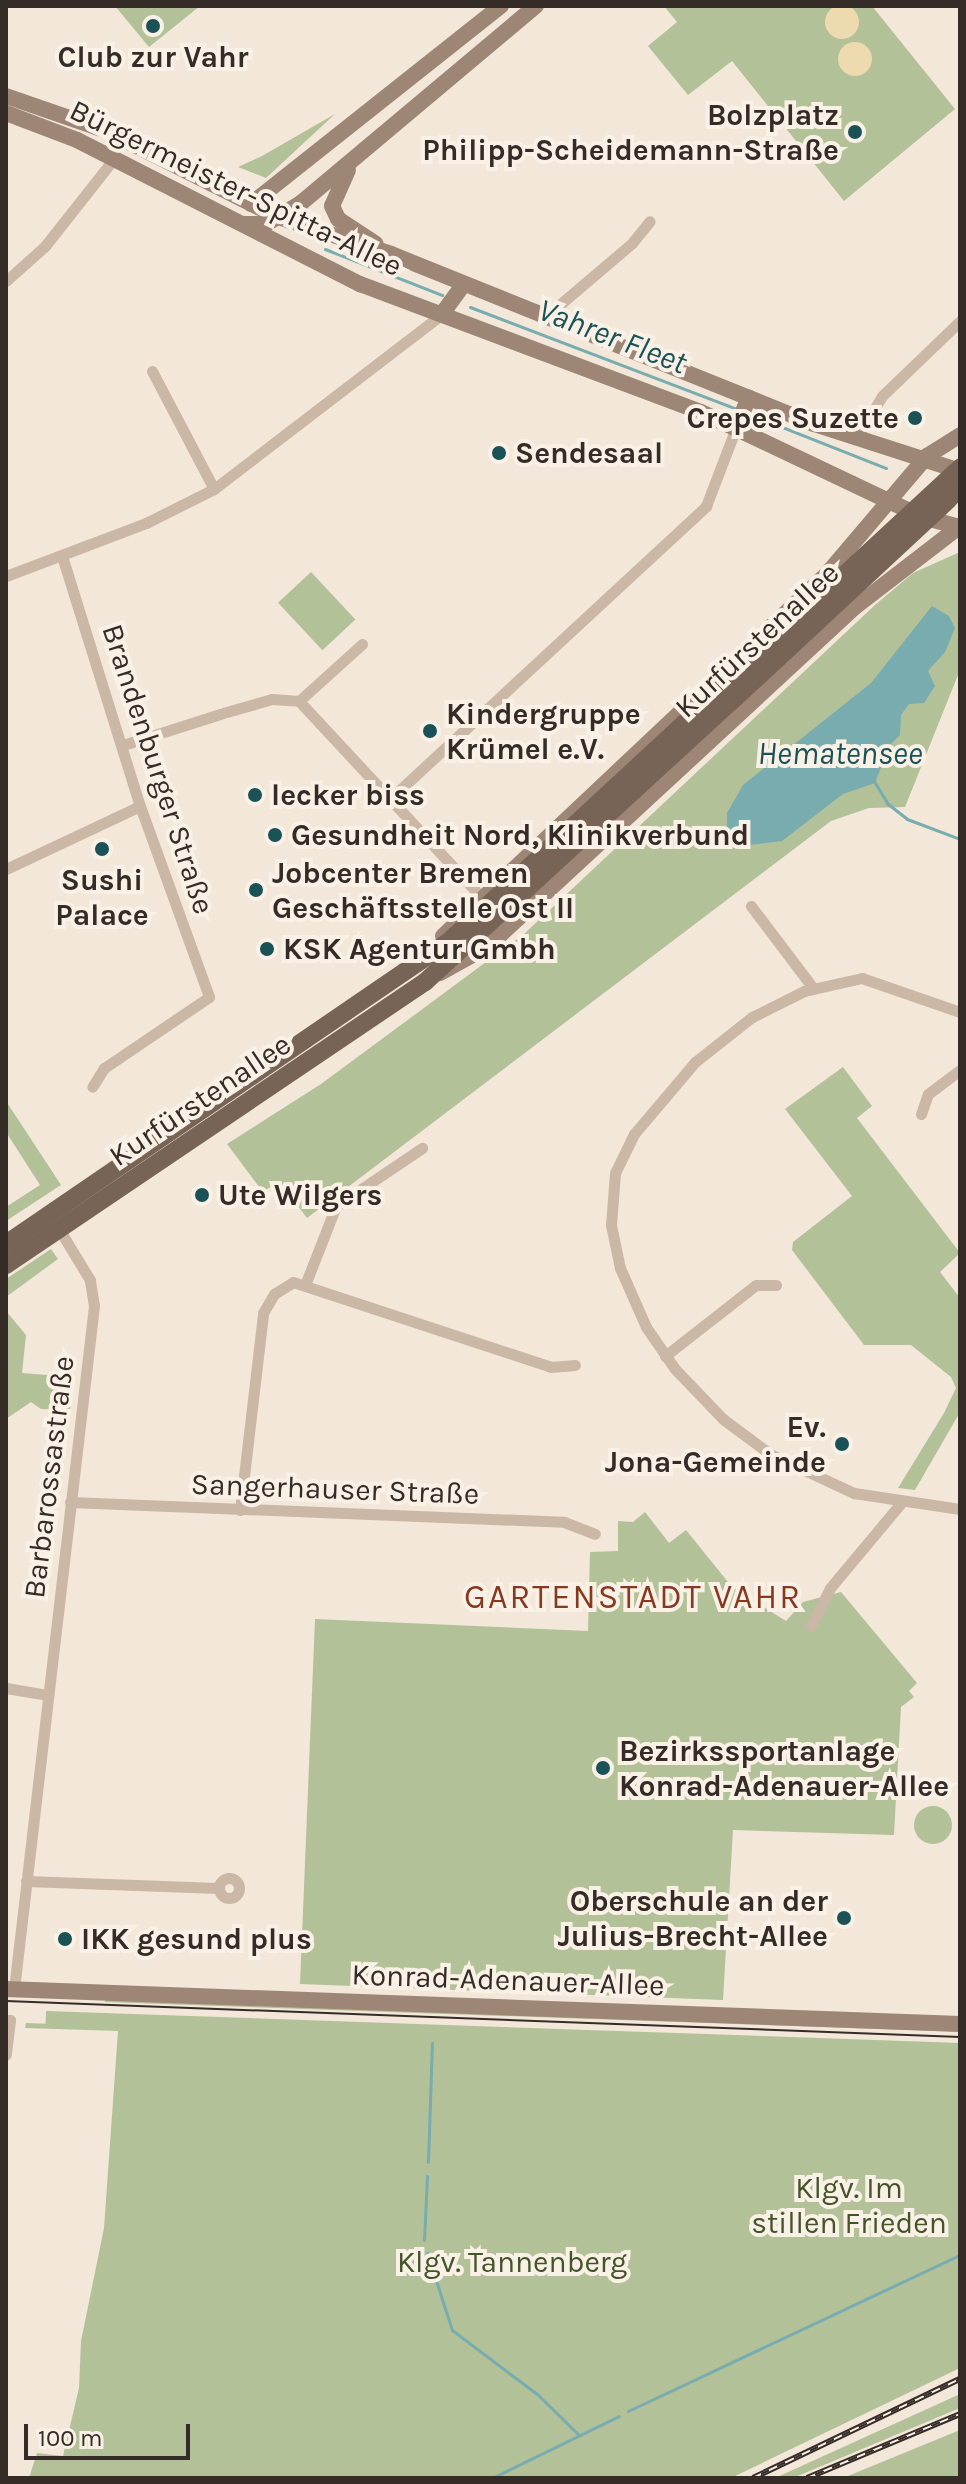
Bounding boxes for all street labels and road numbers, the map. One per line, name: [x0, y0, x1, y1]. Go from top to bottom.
street label: Bürgermeister-Spitta-Allee: [64, 92, 408, 284]
street label: Kurfürstenallee: [667, 555, 847, 725]
street label: Brandenburger Straße: [94, 620, 222, 918]
street label: Kurfürstenallee: [102, 1026, 298, 1174]
street label: Barbarossastraße: [16, 1354, 82, 1600]
street label: Sangerhauser Straße: [190, 1466, 480, 1512]
street label: Konrad-Adenauer-Allee: [351, 1957, 665, 2003]

